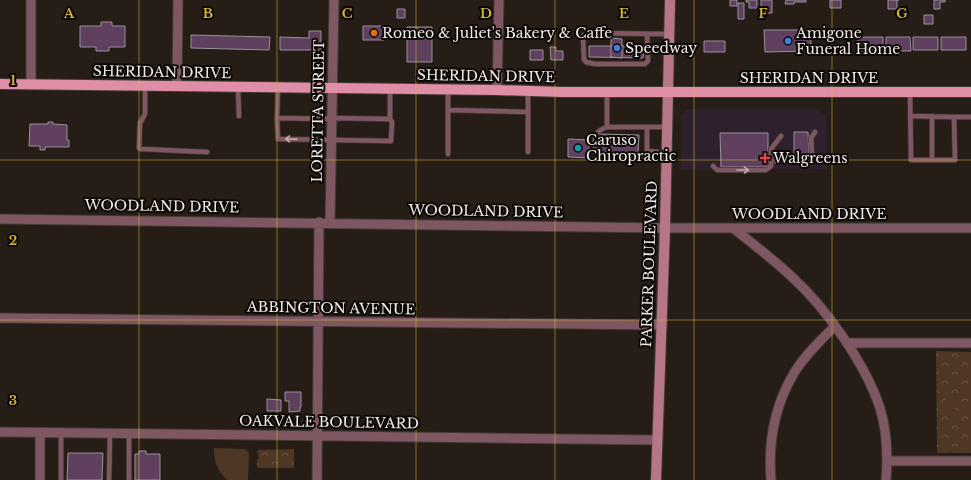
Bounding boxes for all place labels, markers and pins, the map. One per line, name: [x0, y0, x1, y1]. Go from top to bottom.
place label: Romeo & Juliet's Bakery & Caffe: [382, 24, 612, 42]
place label: Amigone Funeral Home: [795, 24, 900, 58]
marker: Romeo & Juliet's Bakery & Caffe: [369, 28, 379, 38]
marker: Amigone Funeral Home: [783, 36, 793, 46]
place label: Speedway: [625, 39, 697, 57]
marker: Speedway: [612, 43, 622, 53]
place label: Caruso Chiropractic: [586, 131, 677, 165]
marker: Caruso Chiropractic: [573, 143, 583, 153]
place label: Walgreens: [772, 149, 848, 167]
marker: Walgreens: [760, 153, 770, 163]

